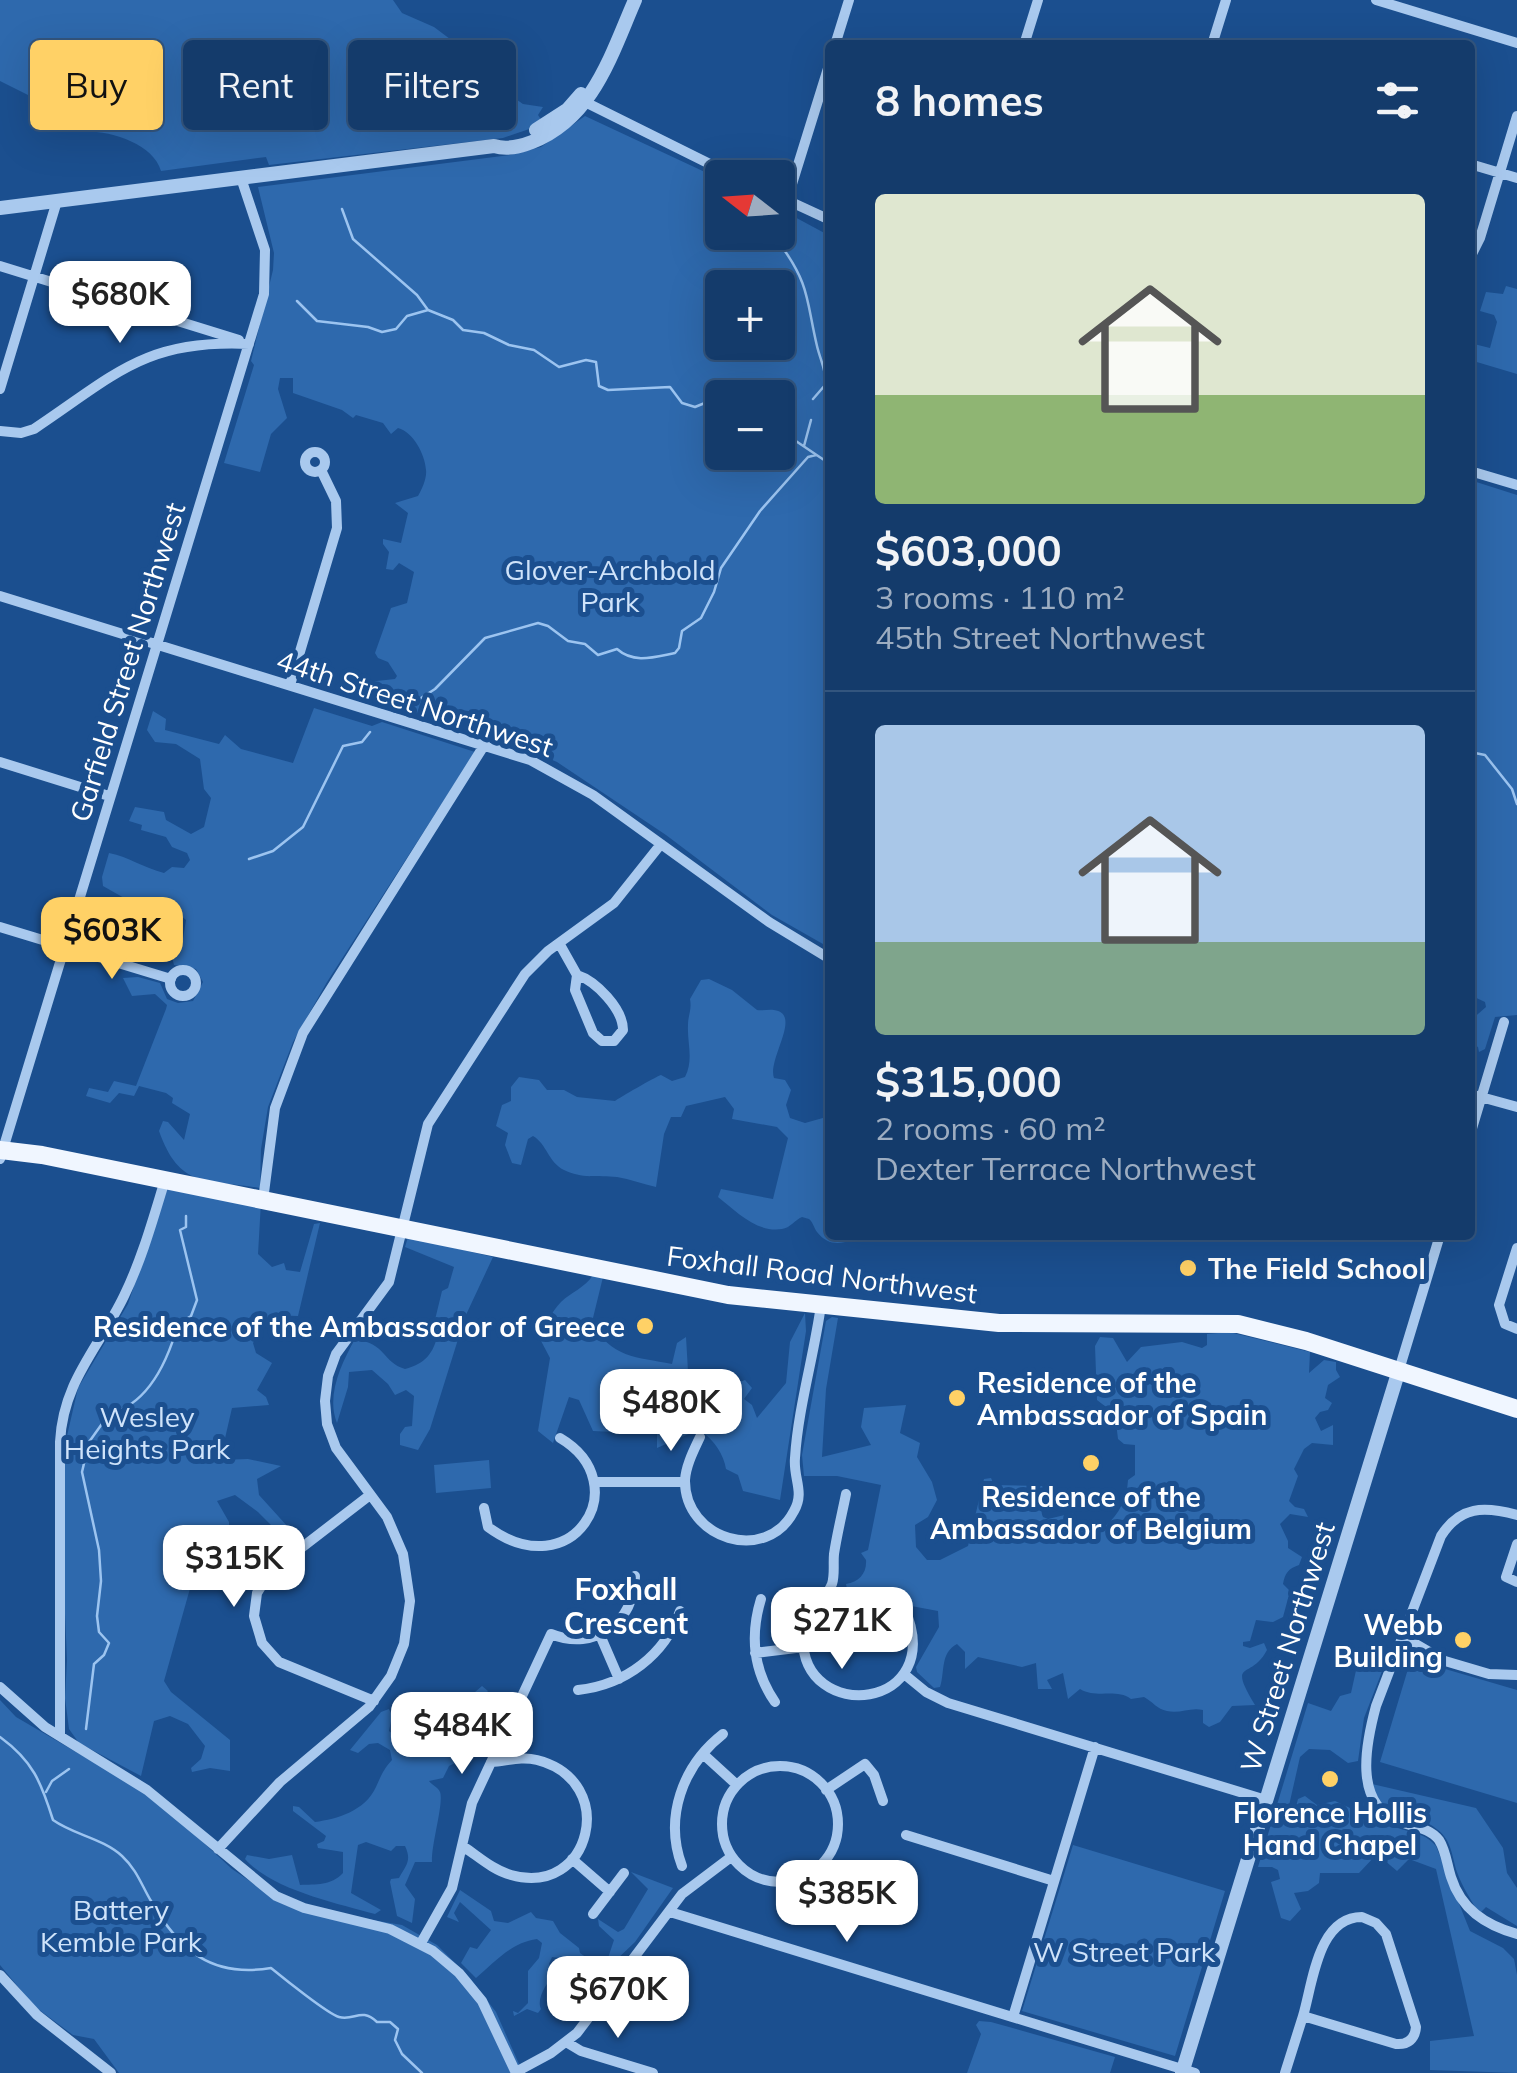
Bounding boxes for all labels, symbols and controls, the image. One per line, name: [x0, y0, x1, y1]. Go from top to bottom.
chip: Buy: [30, 40, 163, 130]
chip: Rent: [183, 40, 328, 130]
chip: Filters: [348, 40, 516, 130]
icon: filters: [1370, 73, 1425, 128]
text: 8 homes: [875, 74, 1044, 127]
north arrow: [705, 160, 795, 250]
map controls: [705, 160, 795, 470]
icon: home: [1060, 259, 1240, 439]
pin: $680K: [50, 261, 190, 346]
button: +: [705, 270, 795, 360]
text: $680K: [71, 273, 169, 313]
button: −: [705, 380, 795, 470]
street label: Garfield Street Northwest: [62, 498, 192, 826]
text: $603,000: [875, 524, 1062, 577]
park label: Glover-Archbold Park: [505, 552, 715, 619]
text: 3 rooms · 110 m²: [875, 577, 1125, 617]
text: 45th Street Northwest: [875, 617, 1205, 657]
street label: 44th Street Northwest: [272, 642, 558, 764]
icon: home: [1060, 790, 1240, 970]
pin: $603K: [42, 897, 182, 982]
text: $603K: [63, 909, 161, 949]
text: $315,000: [875, 1055, 1062, 1108]
text: 2 rooms · 60 m²: [875, 1108, 1106, 1148]
text: Dexter Terrace Northwest: [875, 1148, 1256, 1188]
street label: Foxhall Road Northwest: [665, 1238, 979, 1310]
place label: The Field School: [1208, 1251, 1426, 1286]
marker: The Field School: [1177, 1257, 1199, 1279]
place label: Residence of the Ambassador of Greece: [93, 1309, 625, 1344]
marker: Residence of the Ambassador of Greece: [634, 1315, 656, 1337]
place label: Residence of the Ambassador of Spain: [977, 1365, 1267, 1432]
pin: $480K: [601, 1369, 741, 1454]
text: $480K: [622, 1381, 720, 1421]
marker: Residence of the Ambassador of Spain: [946, 1387, 968, 1409]
park label: Wesley Heights Park: [64, 1399, 231, 1466]
marker: Residence of the Ambassador of Belgium: [1080, 1452, 1102, 1474]
place label: Residence of the Ambassador of Belgium: [930, 1479, 1252, 1546]
street label: W Street Northwest: [1232, 1517, 1342, 1776]
pin: $315K: [164, 1525, 304, 1610]
text: $315K: [185, 1537, 283, 1577]
district label: Foxhall Crescent: [564, 1570, 688, 1642]
pin: $271K: [772, 1587, 912, 1672]
text: $271K: [793, 1599, 891, 1639]
place label: Webb Building: [1333, 1607, 1443, 1674]
marker: Webb Building: [1452, 1629, 1474, 1651]
pin: $484K: [392, 1692, 532, 1777]
text: $484K: [413, 1704, 511, 1744]
marker: Florence Hollis Hand Chapel: [1319, 1768, 1341, 1790]
place label: Florence Hollis Hand Chapel: [1233, 1795, 1427, 1862]
pin: $385K: [777, 1860, 917, 1945]
text: $385K: [798, 1872, 896, 1912]
park label: Battery Kemble Park: [40, 1892, 203, 1959]
park label: W Street Park: [1033, 1934, 1216, 1969]
pin: $670K: [548, 1956, 688, 2041]
text: $670K: [569, 1968, 667, 2008]

